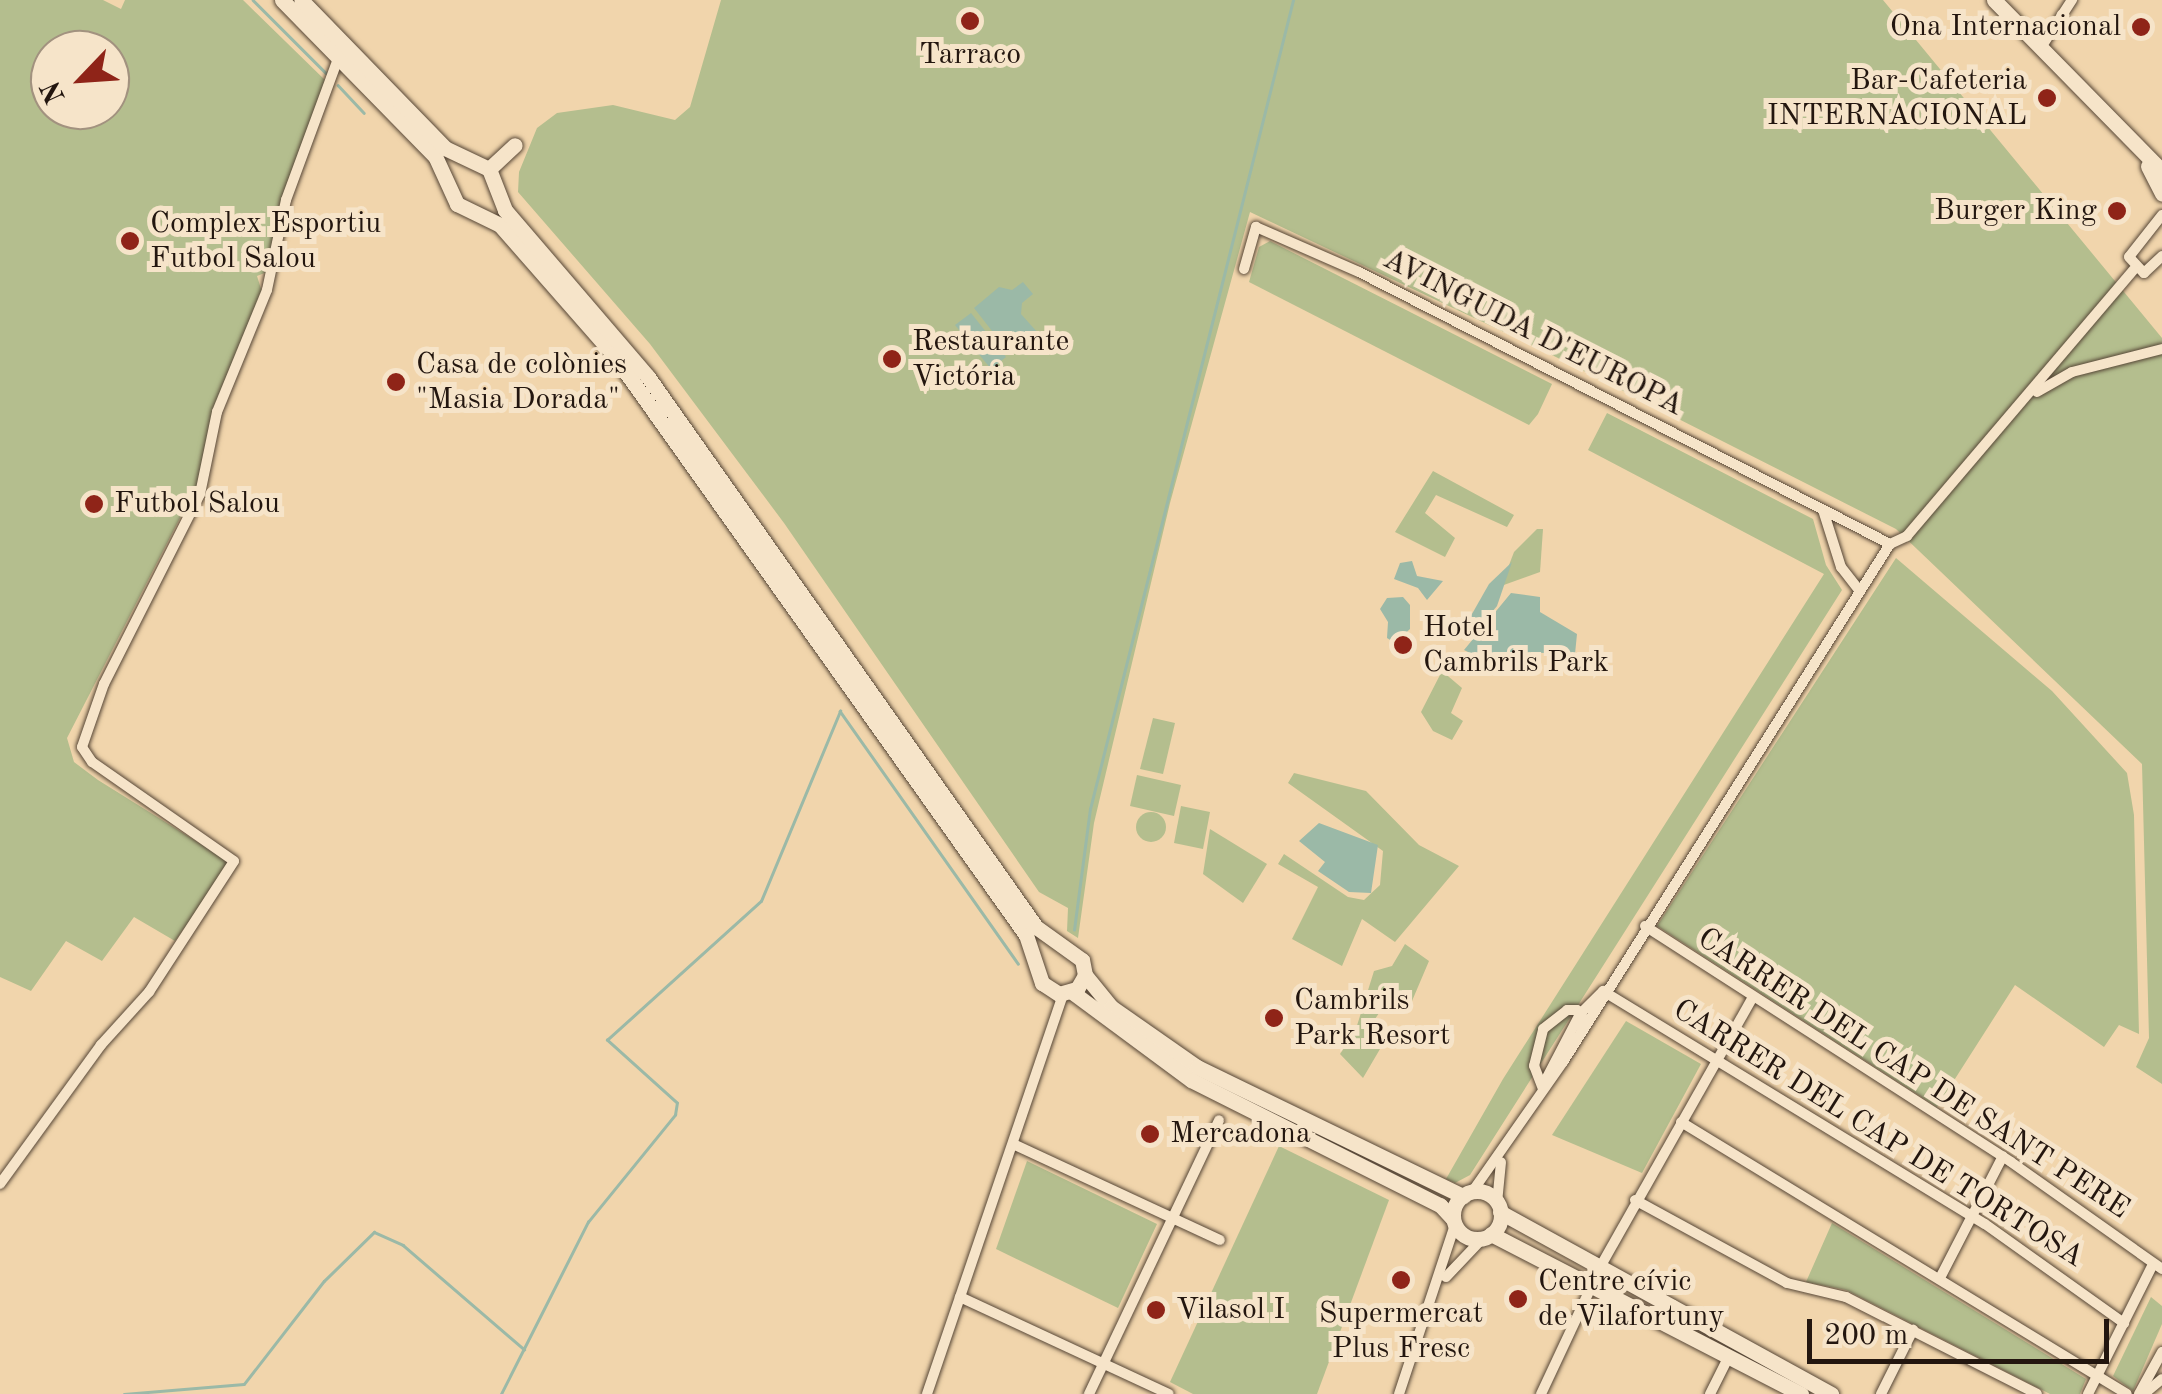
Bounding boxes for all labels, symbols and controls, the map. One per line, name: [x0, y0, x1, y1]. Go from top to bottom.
place label: Ona Internacional: [1890, 9, 2121, 45]
marker: Tarraco: [959, 10, 981, 32]
marker: Ona Internacional: [2130, 16, 2152, 38]
north arrow: [30, 30, 130, 130]
place label: Tarraco: [919, 37, 1021, 73]
place label: Bar-Cafeteria INTERNACIONAL: [1767, 63, 2027, 134]
text: N: [37, 76, 72, 107]
marker: Bar-Cafeteria INTERNACIONAL: [2036, 87, 2058, 109]
place label: Burger King: [1934, 193, 2097, 229]
marker: Burger King: [2106, 200, 2128, 222]
place label: Complex Esportiu Futbol Salou: [150, 206, 381, 276]
marker: Complex Esportiu Futbol Salou: [119, 230, 141, 252]
street label: AVINGUDA D'EUROPA: [1377, 242, 1689, 424]
place label: Restaurante Victória: [912, 324, 1069, 394]
place label: Casa de colònies "Masia Dorada": [416, 347, 627, 418]
marker: Restaurante Victória: [881, 348, 903, 370]
marker: Casa de colònies "Masia Dorada": [385, 371, 407, 393]
place label: Futbol Salou: [114, 486, 280, 522]
marker: Futbol Salou: [83, 493, 105, 515]
place label: Hotel Cambrils Park: [1423, 610, 1609, 680]
marker: Hotel Cambrils Park: [1392, 634, 1414, 656]
street label: CARRER DEL CAP DE SANT PERE: [1690, 921, 2136, 1227]
place label: Cambrils Park Resort: [1294, 983, 1450, 1054]
street label: CARRER DEL CAP DE TORTOSA: [1666, 992, 2090, 1276]
marker: Cambrils Park Resort: [1263, 1007, 1285, 1029]
place label: Mercadona: [1170, 1116, 1311, 1152]
marker: Mercadona: [1139, 1123, 1161, 1145]
place label: Centre cívic de Vilafortuny: [1538, 1264, 1724, 1334]
marker: Supermercat Plus Fresc: [1390, 1269, 1412, 1291]
marker: Centre cívic de Vilafortuny: [1507, 1288, 1529, 1310]
place label: Vilasol I: [1176, 1292, 1285, 1328]
place label: Supermercat Plus Fresc: [1319, 1296, 1483, 1366]
marker: Vilasol I: [1145, 1299, 1167, 1321]
scale bar: [1812, 1299, 2114, 1361]
text: 200 m: [1824, 1321, 1908, 1351]

